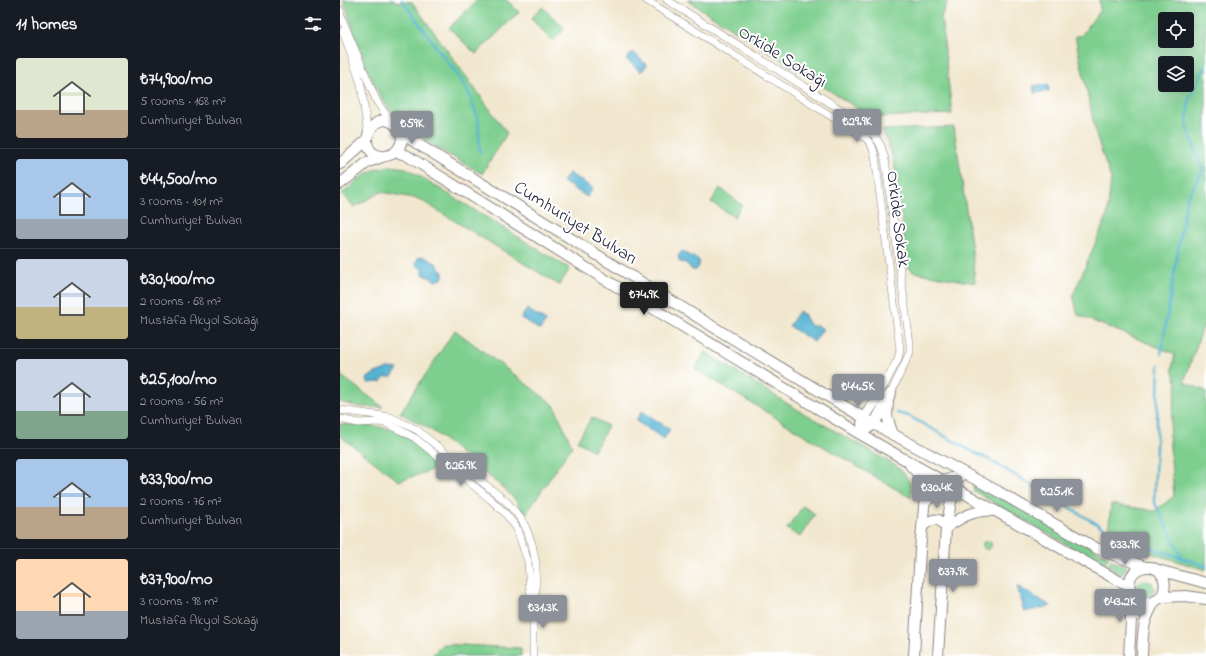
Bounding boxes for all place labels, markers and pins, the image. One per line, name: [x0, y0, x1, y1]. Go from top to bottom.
pin: ₺29.9K: [824, 109, 890, 143]
pin: ₺59K: [388, 111, 436, 145]
pin: ₺74.9K: [611, 282, 677, 316]
pin: ₺44.5K: [825, 374, 891, 408]
pin: ₺26.9K: [428, 453, 494, 487]
pin: ₺30.4K: [904, 475, 970, 509]
pin: ₺25.1K: [1024, 479, 1090, 513]
pin: ₺33.9K: [1092, 532, 1158, 566]
pin: ₺37.9K: [920, 559, 986, 593]
pin: ₺43.2K: [1087, 589, 1153, 623]
pin: ₺31.3K: [510, 595, 576, 629]

